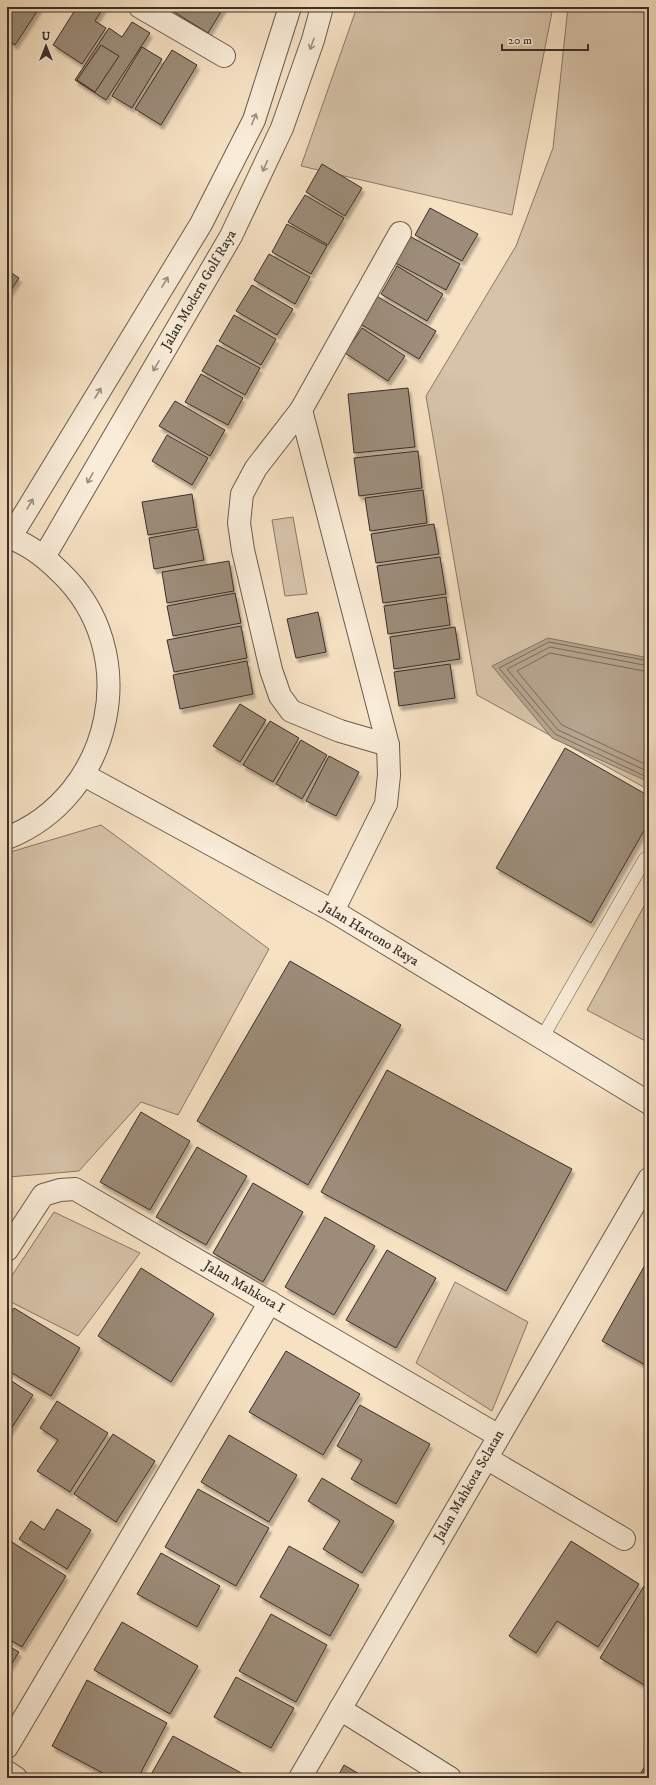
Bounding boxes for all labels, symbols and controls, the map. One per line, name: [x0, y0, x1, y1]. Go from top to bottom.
north arrow: [26, 26, 66, 66]
scale bar: [502, 26, 588, 52]
text: U: [42, 30, 51, 44]
text: 20 m: [508, 33, 532, 48]
one-way arrow: [307, 38, 315, 50]
one-way arrow: [250, 113, 258, 125]
one-way arrow: [261, 159, 268, 171]
street label: Jalan Modern Golf Raya: [156, 227, 241, 355]
one-way arrow: [162, 276, 170, 288]
one-way arrow: [151, 360, 159, 372]
one-way arrow: [94, 387, 102, 399]
one-way arrow: [86, 472, 94, 484]
one-way arrow: [27, 498, 35, 510]
street label: Jalan Hartono Raya: [316, 897, 422, 970]
street label: Jalan Mahkota I: [199, 1256, 288, 1318]
street label: Jalan Mahkota Selatan: [429, 1426, 509, 1547]

